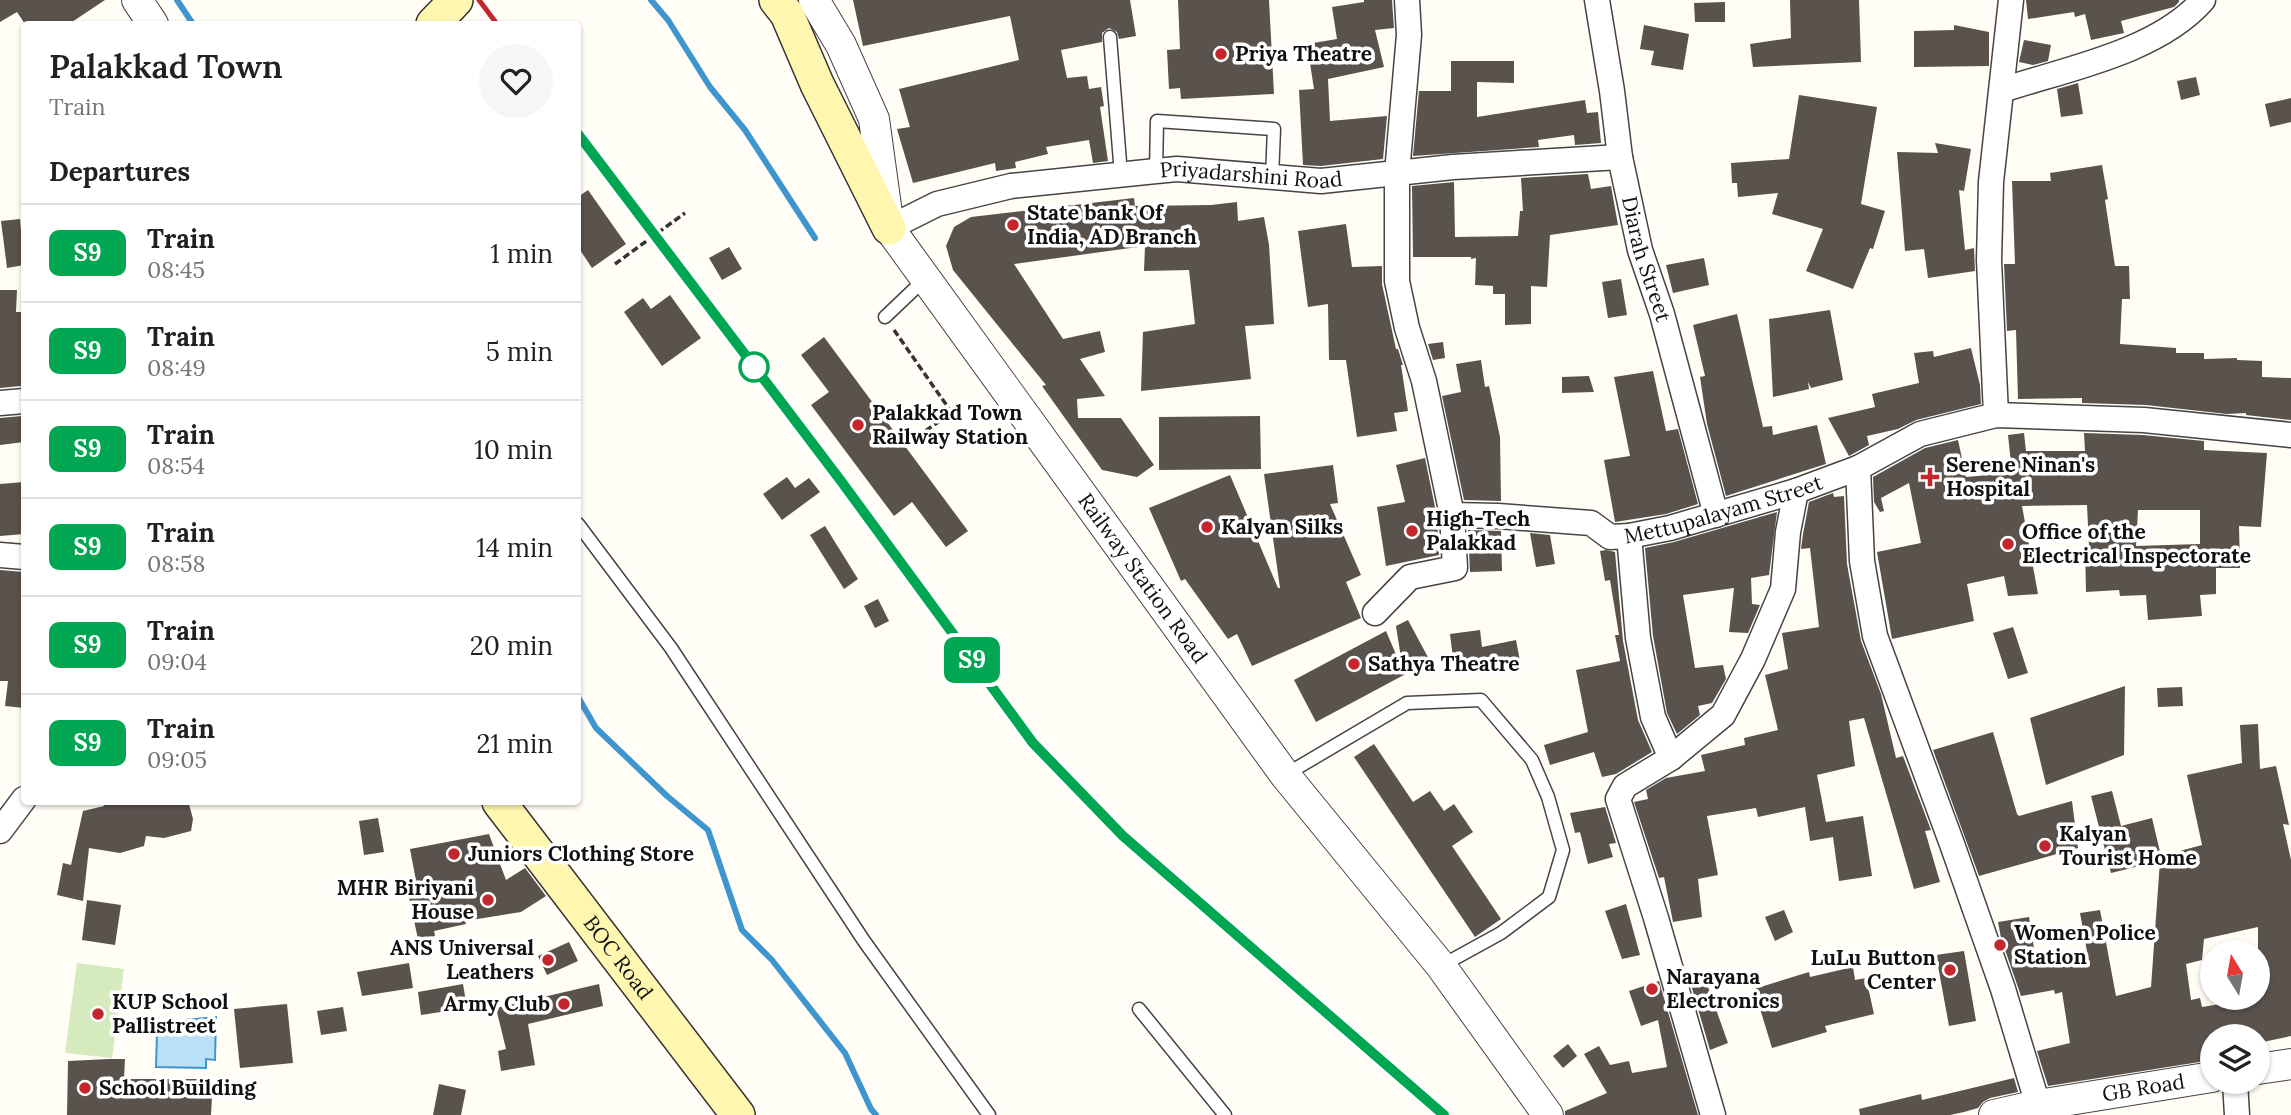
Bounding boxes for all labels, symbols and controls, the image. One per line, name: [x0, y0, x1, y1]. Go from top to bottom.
place label: Priya Theatre: [1235, 40, 1372, 67]
button: heart: [479, 44, 553, 118]
text: Palakkad Town: [49, 45, 283, 87]
marker: Priya Theatre: [1213, 46, 1229, 62]
text: Train: [49, 92, 105, 121]
text: Departures: [49, 155, 190, 188]
street label: Priyadarshini Road: [1158, 155, 1344, 194]
street label: Diarah Street: [1616, 193, 1678, 325]
place label: State bank Of India, AD Branch: [1027, 199, 1197, 250]
marker: State bank Of India, AD Branch: [1005, 217, 1021, 233]
text: Train: [147, 222, 215, 255]
text: S9: [73, 237, 102, 268]
text: 1 min: [490, 237, 553, 270]
text: 08:45: [147, 255, 205, 284]
text: Train: [147, 320, 215, 353]
text: S9: [73, 335, 102, 366]
text: 5 min: [486, 335, 553, 368]
unlabelled marker: [739, 352, 769, 382]
text: 08:49: [147, 353, 206, 382]
place label: Palakkad Town Railway Station: [872, 399, 1028, 450]
marker: Palakkad Town Railway Station: [850, 417, 866, 433]
text: Train: [147, 418, 215, 451]
text: S9: [73, 433, 102, 464]
text: 10 min: [474, 433, 553, 466]
text: 08:54: [147, 451, 205, 480]
place label: Serene Ninan's Hospital: [1946, 451, 2095, 502]
marker: Serene Ninan's Hospital: [1920, 467, 1940, 487]
street label: Mettupalayam Street: [1622, 468, 1827, 550]
street label: Railway Station Road: [1072, 488, 1214, 668]
place label: High-Tech Palakkad: [1426, 505, 1530, 556]
place label: Kalyan Silks: [1221, 513, 1343, 540]
text: Train: [147, 516, 215, 549]
place label: Office of the Electrical Inspectorate: [2022, 518, 2251, 569]
marker: Kalyan Silks: [1199, 519, 1215, 535]
marker: High-Tech Palakkad: [1404, 523, 1420, 539]
text: S9: [73, 531, 102, 562]
text: 14 min: [476, 531, 553, 564]
marker: Office of the Electrical Inspectorate: [2000, 536, 2016, 552]
text: 08:58: [147, 549, 205, 578]
text: Train: [147, 614, 215, 647]
text: S9: [73, 629, 102, 660]
text: 20 min: [470, 629, 553, 662]
line badge: S9: [940, 637, 1004, 683]
text: S9: [958, 644, 986, 675]
text: 09:04: [147, 647, 207, 676]
place label: Sathya Theatre: [1368, 650, 1520, 677]
marker: Sathya Theatre: [1346, 656, 1362, 672]
text: Train: [147, 712, 215, 745]
text: S9: [73, 727, 102, 758]
text: 21 min: [476, 727, 553, 760]
text: 09:05: [147, 745, 207, 774]
place label: Kalyan Tourist Home: [2059, 820, 2197, 871]
marker: Kalyan Tourist Home: [2037, 838, 2053, 854]
place label: Juniors Clothing Store: [468, 840, 694, 867]
marker: Juniors Clothing Store: [446, 846, 462, 862]
place label: MHR Biriyani House: [337, 874, 474, 925]
marker: MHR Biriyani House: [480, 892, 496, 908]
street label: BOC Road: [578, 910, 659, 1005]
place label: Women Police Station: [2014, 919, 2156, 970]
place label: ANS Universal Leathers: [390, 934, 534, 985]
marker: Women Police Station: [1992, 937, 2008, 953]
north arrow: [2200, 940, 2270, 1010]
map controls: [2200, 940, 2270, 1094]
place label: LuLu Button Center: [1810, 944, 1936, 995]
marker: ANS Universal Leathers: [540, 952, 556, 968]
marker: LuLu Button Center: [1942, 962, 1958, 978]
place label: Narayana Electronics: [1666, 963, 1780, 1014]
marker: Narayana Electronics: [1644, 981, 1660, 997]
place label: KUP School Pallistreet: [112, 988, 229, 1039]
place label: Army Club: [444, 990, 550, 1017]
marker: Army Club: [556, 996, 572, 1012]
marker: KUP School Pallistreet: [90, 1006, 106, 1022]
button: layers: [2200, 1024, 2270, 1094]
street label: GB Road: [2100, 1068, 2187, 1107]
place label: School Building: [99, 1074, 257, 1101]
marker: School Building: [77, 1080, 93, 1096]

